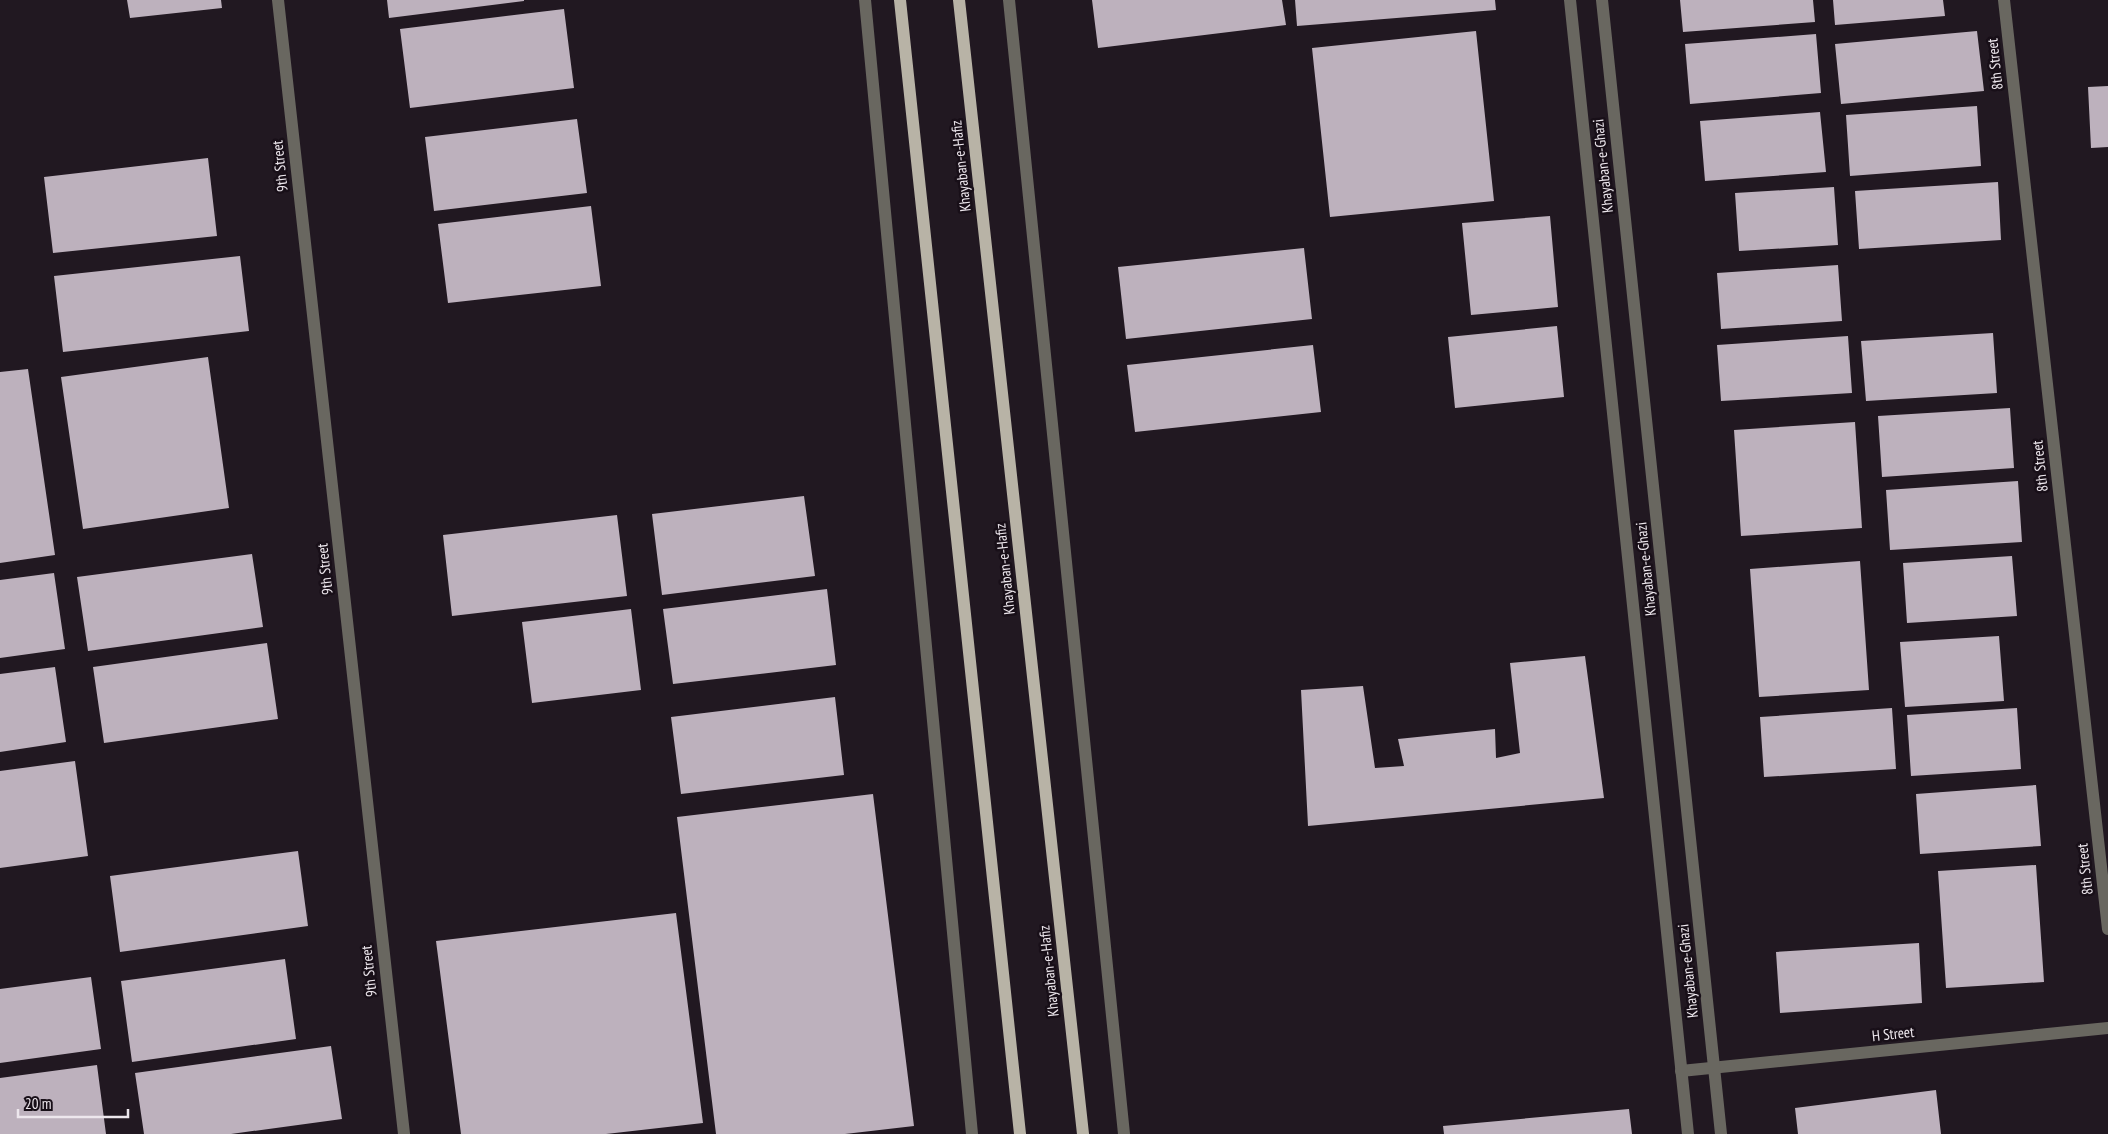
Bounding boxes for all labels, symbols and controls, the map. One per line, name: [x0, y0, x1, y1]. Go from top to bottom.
street label: 8th Street: [1982, 37, 2007, 91]
street label: Khayaban-e-Ghazi: [1588, 118, 1617, 214]
street label: Khayaban-e-Hafiz: [946, 119, 975, 213]
street label: 9th Street: [267, 139, 292, 193]
street label: 8th Street: [2027, 439, 2052, 493]
street label: Khayaban-e-Ghazi: [1631, 521, 1660, 617]
street label: Khayaban-e-Hafiz: [990, 522, 1019, 616]
street label: 9th Street: [312, 542, 337, 596]
street label: 8th Street: [2072, 842, 2097, 896]
street label: Khayaban-e-Ghazi: [1673, 923, 1702, 1019]
street label: Khayaban-e-Hafiz: [1034, 924, 1063, 1018]
street label: 9th Street: [356, 944, 381, 998]
street label: H Street: [1871, 1022, 1915, 1045]
scale bar: [18, 1086, 128, 1118]
text: 20 m: [25, 1094, 51, 1113]

